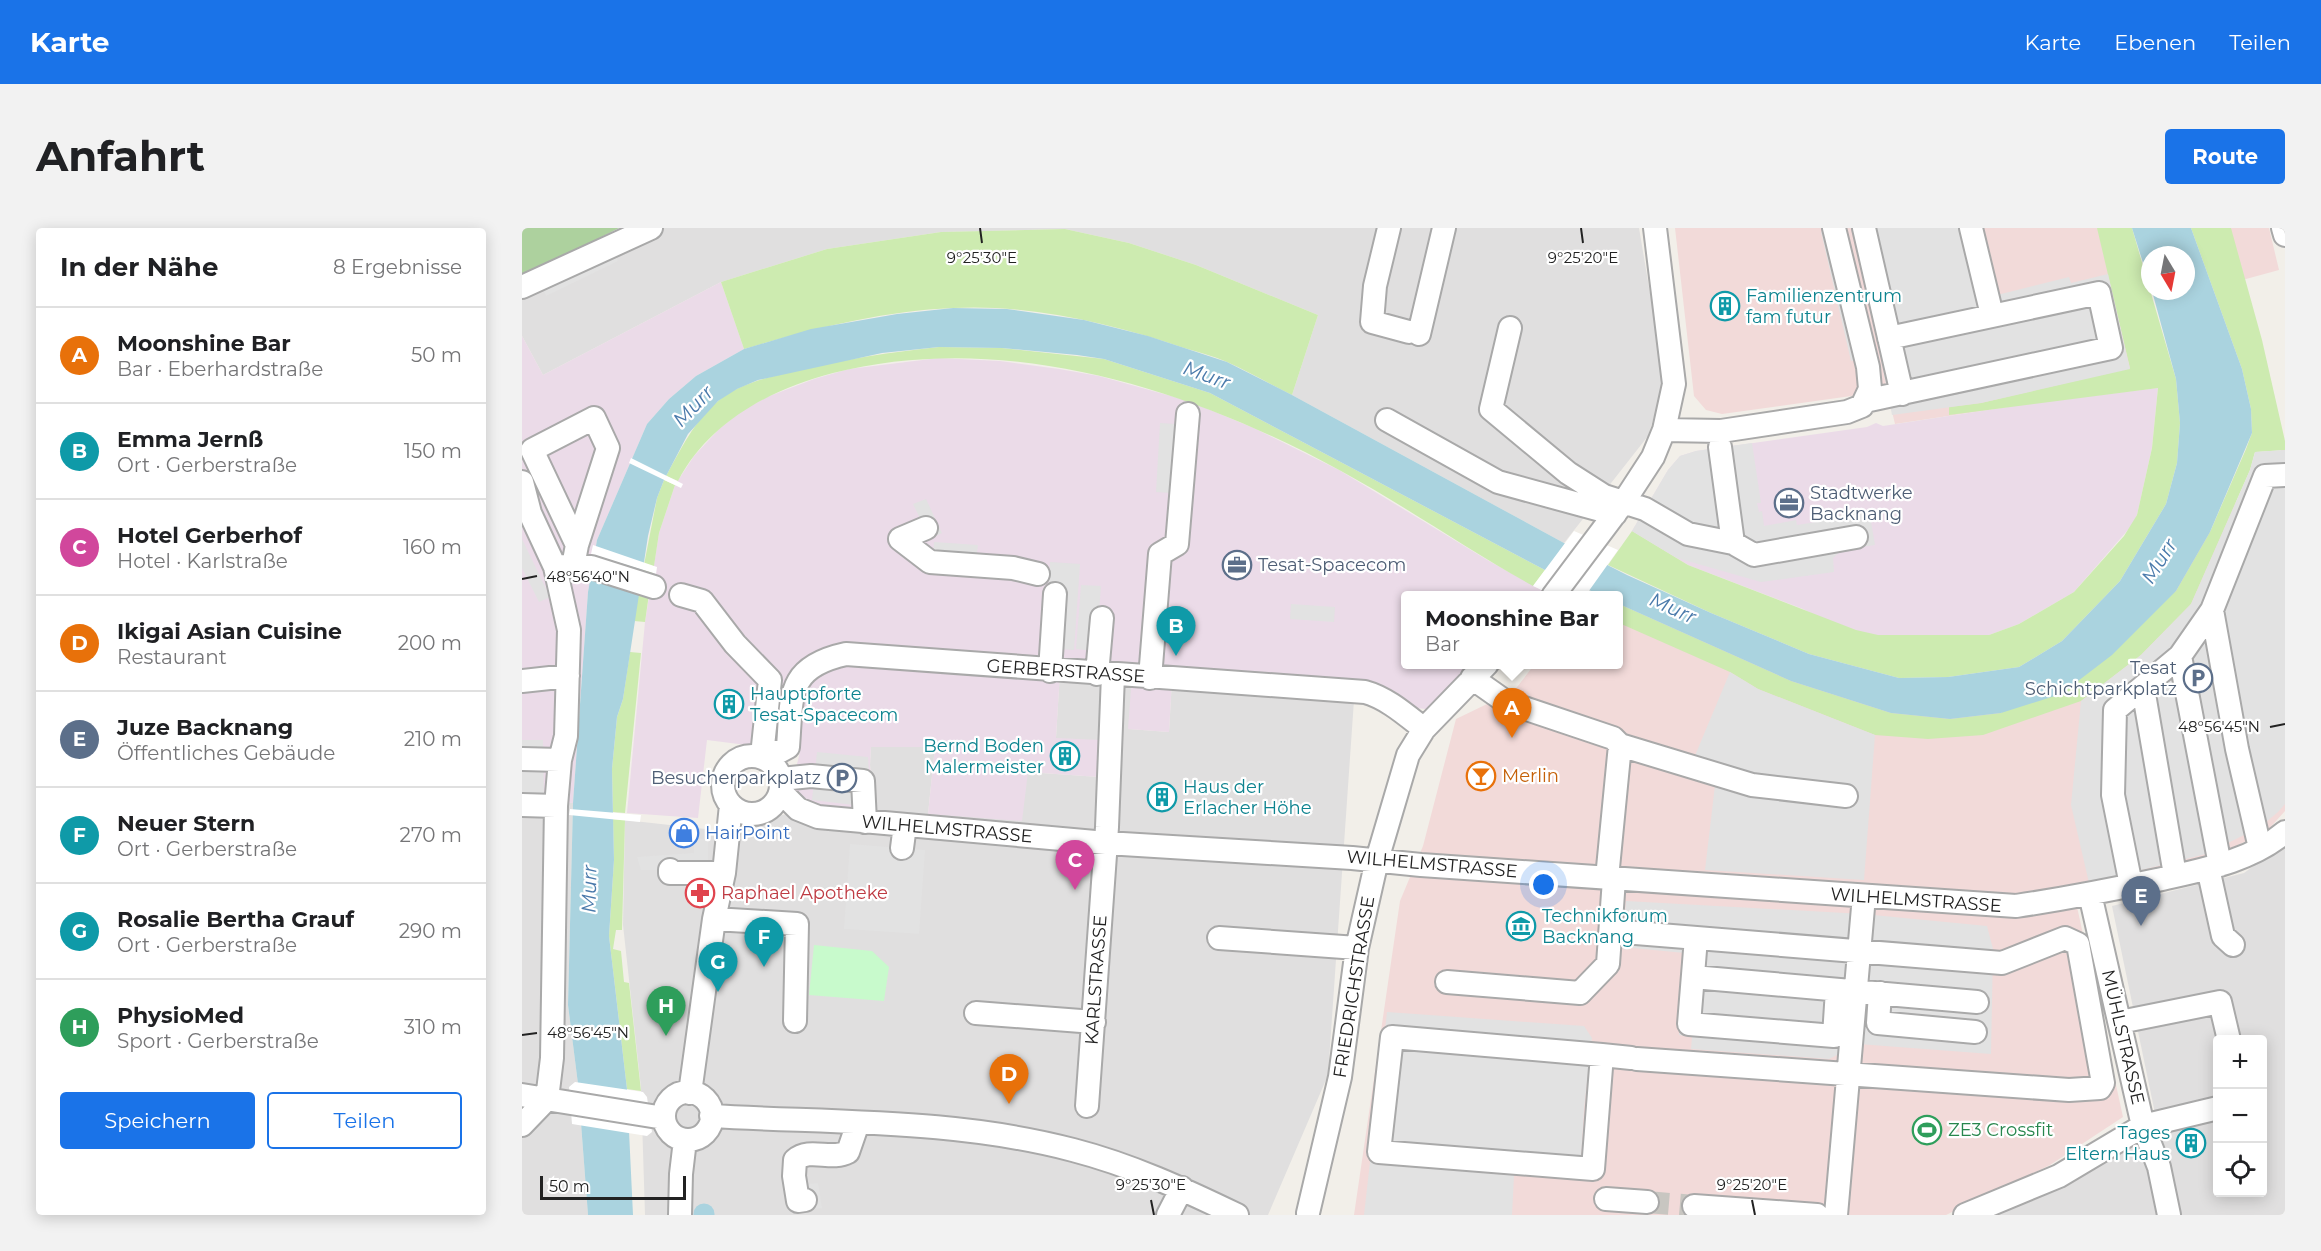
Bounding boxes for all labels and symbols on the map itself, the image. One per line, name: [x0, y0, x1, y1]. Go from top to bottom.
north arrow: [2141, 246, 2195, 300]
text: 9°25'30"E: [947, 248, 1017, 267]
text: 9°25'20"E: [1548, 248, 1618, 267]
place label: Familienzentrum fam futur: [1746, 285, 1902, 328]
building icon: Familienzentrum fam futur: [1709, 290, 1741, 322]
water label: Murr: [1180, 355, 1235, 395]
water label: Murr: [668, 380, 719, 432]
place label: Stadtwerke Backnang: [1810, 482, 1913, 525]
office icon: Stadtwerke Backnang: [1773, 487, 1805, 519]
water label: Murr: [2136, 533, 2183, 588]
office icon: Tesat-Spacecom: [1221, 549, 1253, 581]
place label: Tesat-Spacecom: [1258, 554, 1406, 576]
text: 48°56'40"N: [546, 567, 630, 586]
water label: Murr: [1646, 587, 1701, 629]
pin: B: [1156, 606, 1196, 656]
street label: GERBERSTRASSE: [986, 654, 1146, 688]
place label: Tesat Schichtparkplatz: [2025, 657, 2177, 700]
parking icon: Tesat Schichtparkplatz: [2182, 662, 2214, 694]
place label: Hauptpforte Tesat-Spacecom: [750, 683, 898, 726]
building icon: Hauptpforte Tesat-Spacecom: [713, 688, 745, 720]
pin: A: [1492, 688, 1532, 738]
text: 48°56'45"N: [2178, 717, 2260, 736]
place label: Bernd Boden Malermeister: [923, 735, 1044, 778]
building icon: Bernd Boden Malermeister: [1049, 740, 1081, 772]
bar icon: Merlin: [1465, 760, 1497, 792]
parking icon: Besucherparkplatz: [826, 762, 858, 794]
place label: Merlin: [1502, 765, 1559, 787]
place label: Besucherparkplatz: [651, 767, 821, 789]
place label: Haus der Erlacher Höhe: [1183, 776, 1312, 819]
building icon: Haus der Erlacher Höhe: [1146, 781, 1178, 813]
street label: WILHELMSTRASSE: [861, 811, 1033, 847]
shop icon: HairPoint: [668, 817, 700, 849]
place label: HairPoint: [705, 822, 790, 844]
pin: C: [1056, 840, 1094, 890]
street label: WILHELMSTRASSE: [1346, 846, 1518, 882]
water label: Murr: [577, 864, 601, 913]
your location: [1529, 870, 1558, 899]
pin: E: [2122, 876, 2160, 926]
pharmacy icon: Raphael Apotheke: [684, 877, 716, 909]
place label: Raphael Apotheke: [721, 882, 888, 904]
street label: WILHELMSTRASSE: [1830, 883, 2002, 917]
street label: FRIEDRICHSTRASSE: [1329, 894, 1379, 1080]
place label: Technikforum Backnang: [1542, 905, 1668, 948]
museum icon: Technikforum Backnang: [1505, 910, 1537, 942]
street label: KARLSTRASSE: [1080, 914, 1112, 1046]
pin: F: [744, 918, 784, 967]
pin: G: [698, 942, 738, 992]
street label: MÜHLSTRASSE: [2097, 967, 2149, 1107]
pin: H: [646, 986, 686, 1036]
text: 48°56'45"N: [547, 1023, 629, 1042]
pin: D: [990, 1054, 1028, 1104]
sports icon: ZE3 Crossfit: [1911, 1114, 1943, 1146]
place label: ZE3 Crossfit: [1948, 1119, 2053, 1141]
place label: Tages Eltern Haus: [2065, 1122, 2170, 1165]
building icon: Tages Eltern Haus: [2175, 1127, 2207, 1159]
scale bar: [540, 1173, 686, 1200]
text: 9°25'30"E: [1116, 1175, 1186, 1194]
text: 9°25'20"E: [1717, 1175, 1787, 1194]

